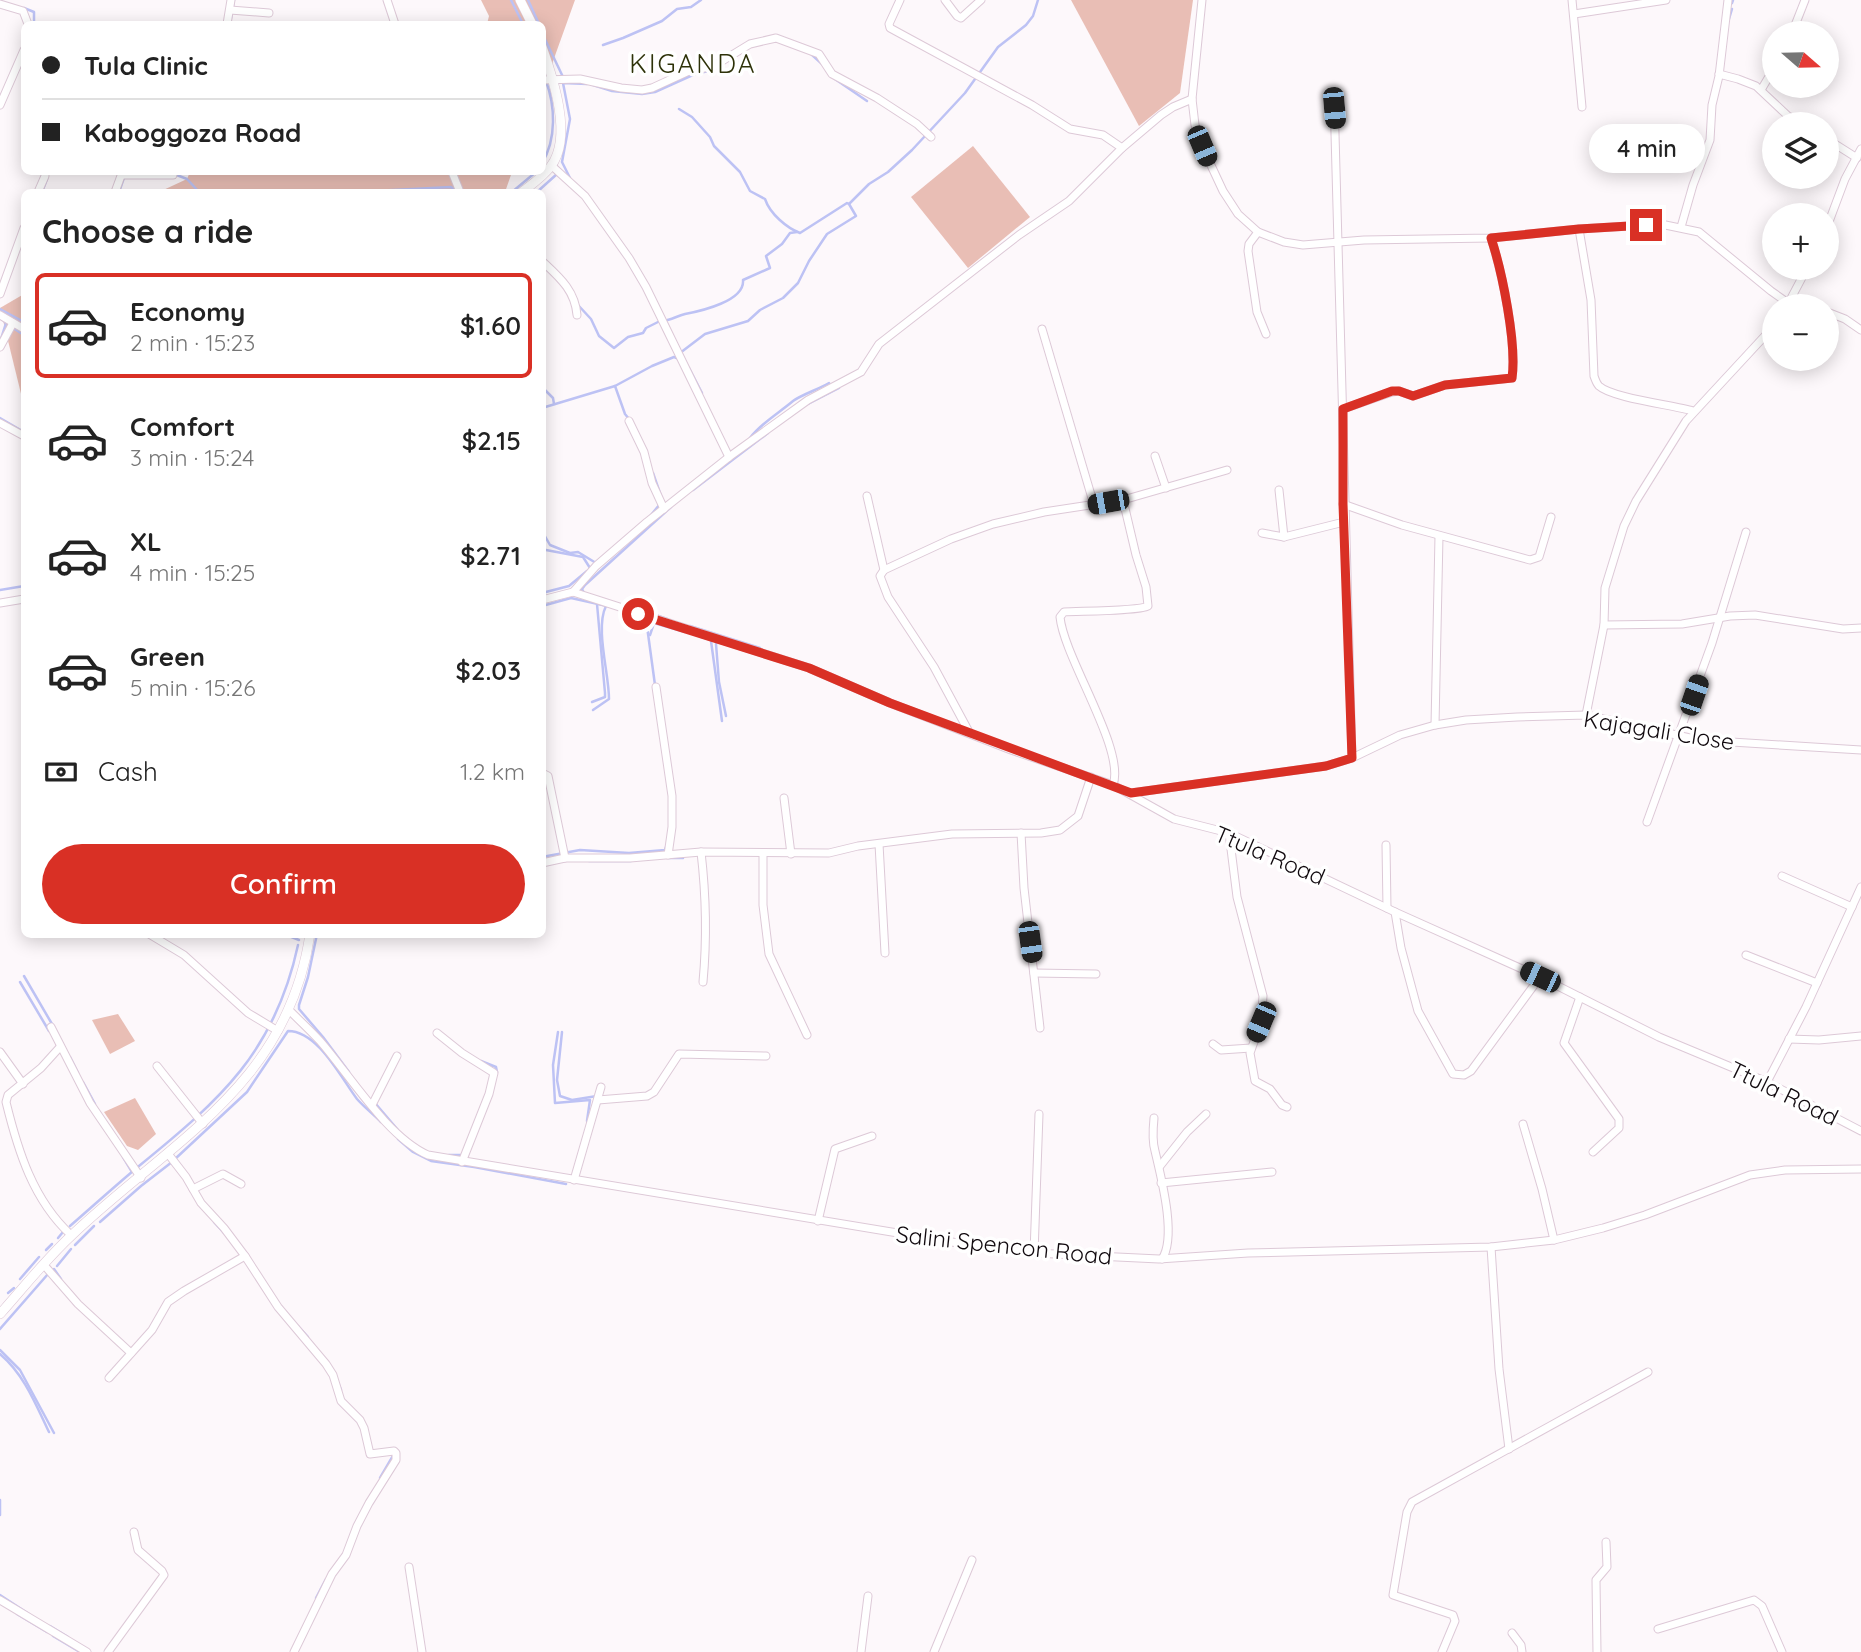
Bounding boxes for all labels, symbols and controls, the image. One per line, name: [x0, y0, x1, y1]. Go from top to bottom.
north arrow: [1762, 21, 1839, 98]
map controls: [1762, 21, 1839, 371]
district label: KIGANDA: [629, 47, 757, 80]
text: Tula Clinic: [84, 49, 208, 82]
car: [1322, 86, 1347, 130]
button: layers: [1762, 112, 1839, 189]
text: Kaboggoza Road: [84, 116, 301, 149]
car: [1185, 123, 1220, 169]
callout: 4 min: [1588, 124, 1704, 173]
text: 4 min: [1617, 134, 1677, 163]
button: +: [1762, 203, 1839, 280]
route end: [1630, 209, 1662, 241]
text: Choose a ride: [42, 211, 254, 251]
icon: car: [46, 294, 109, 357]
button: −: [1762, 294, 1839, 371]
text: Economy: [130, 295, 245, 328]
text: $1.60: [460, 309, 521, 342]
text: 2 min · 15:23: [130, 328, 255, 357]
icon: car: [46, 409, 109, 472]
text: Comfort: [130, 410, 235, 443]
text: $2.15: [462, 424, 521, 457]
text: 3 min · 15:24: [130, 443, 254, 472]
car: [1086, 488, 1131, 516]
icon: car: [46, 524, 109, 587]
text: XL: [130, 525, 162, 558]
text: $2.71: [460, 539, 521, 572]
text: 4 min · 15:25: [130, 558, 255, 587]
route start: [622, 598, 654, 630]
icon: car: [46, 639, 109, 702]
text: Green: [130, 640, 205, 673]
text: $2.03: [456, 654, 521, 687]
car: [1678, 672, 1711, 718]
text: 5 min · 15:26: [130, 673, 256, 702]
street label: Kajagali Close: [1582, 704, 1736, 756]
icon: cash: [42, 753, 80, 791]
text: Cash: [98, 755, 158, 788]
text: 1.2 km: [460, 757, 525, 786]
street label: Ttula Road: [1210, 819, 1330, 891]
button: Confirm: [42, 844, 525, 924]
car: [1017, 920, 1044, 964]
car: [1517, 959, 1564, 995]
car: [1244, 999, 1279, 1045]
street label: Ttula Road: [1725, 1054, 1843, 1132]
street label: Salini Spencon Road: [894, 1219, 1114, 1271]

